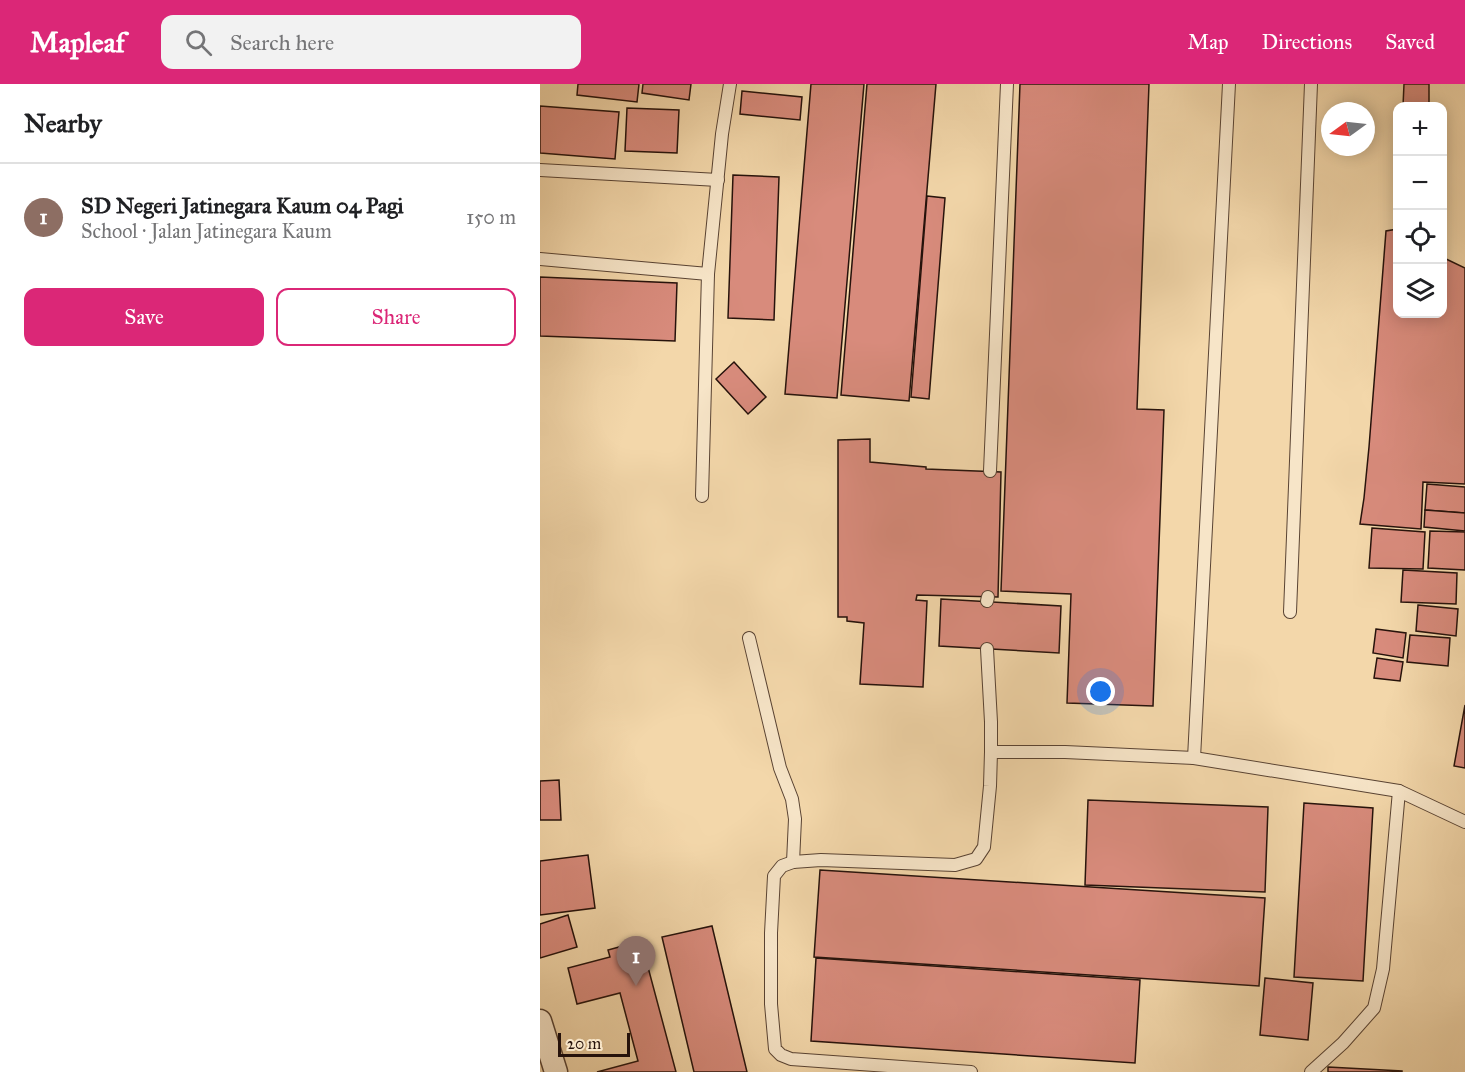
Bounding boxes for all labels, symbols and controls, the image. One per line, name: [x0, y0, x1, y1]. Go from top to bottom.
search box: [161, 15, 581, 69]
text: Mapleaf: [30, 25, 125, 60]
icon: search: [182, 26, 215, 59]
text: Search here: [230, 29, 334, 56]
text: Map: [1188, 29, 1229, 55]
text: Directions: [1262, 29, 1352, 55]
text: Saved: [1385, 29, 1435, 55]
north arrow: [1321, 102, 1375, 156]
map controls: [1393, 102, 1447, 318]
button: +: [1393, 102, 1447, 156]
text: Nearby: [24, 107, 102, 139]
button: −: [1393, 156, 1447, 210]
text: SD Negeri Jatinegara Kaum 04 Pagi: [81, 192, 404, 219]
text: 1: [40, 205, 47, 229]
text: 150 m: [466, 205, 516, 229]
button: locate: [1393, 210, 1447, 264]
text: School · Jalan Jatinegara Kaum: [81, 219, 332, 243]
button: layers: [1393, 264, 1447, 318]
button: Save: [24, 288, 264, 346]
button: Share: [276, 288, 516, 346]
your location: [1086, 677, 1115, 706]
pin: 1: [616, 936, 656, 986]
scale bar: [558, 1030, 630, 1058]
text: 20 m: [567, 1034, 601, 1053]

